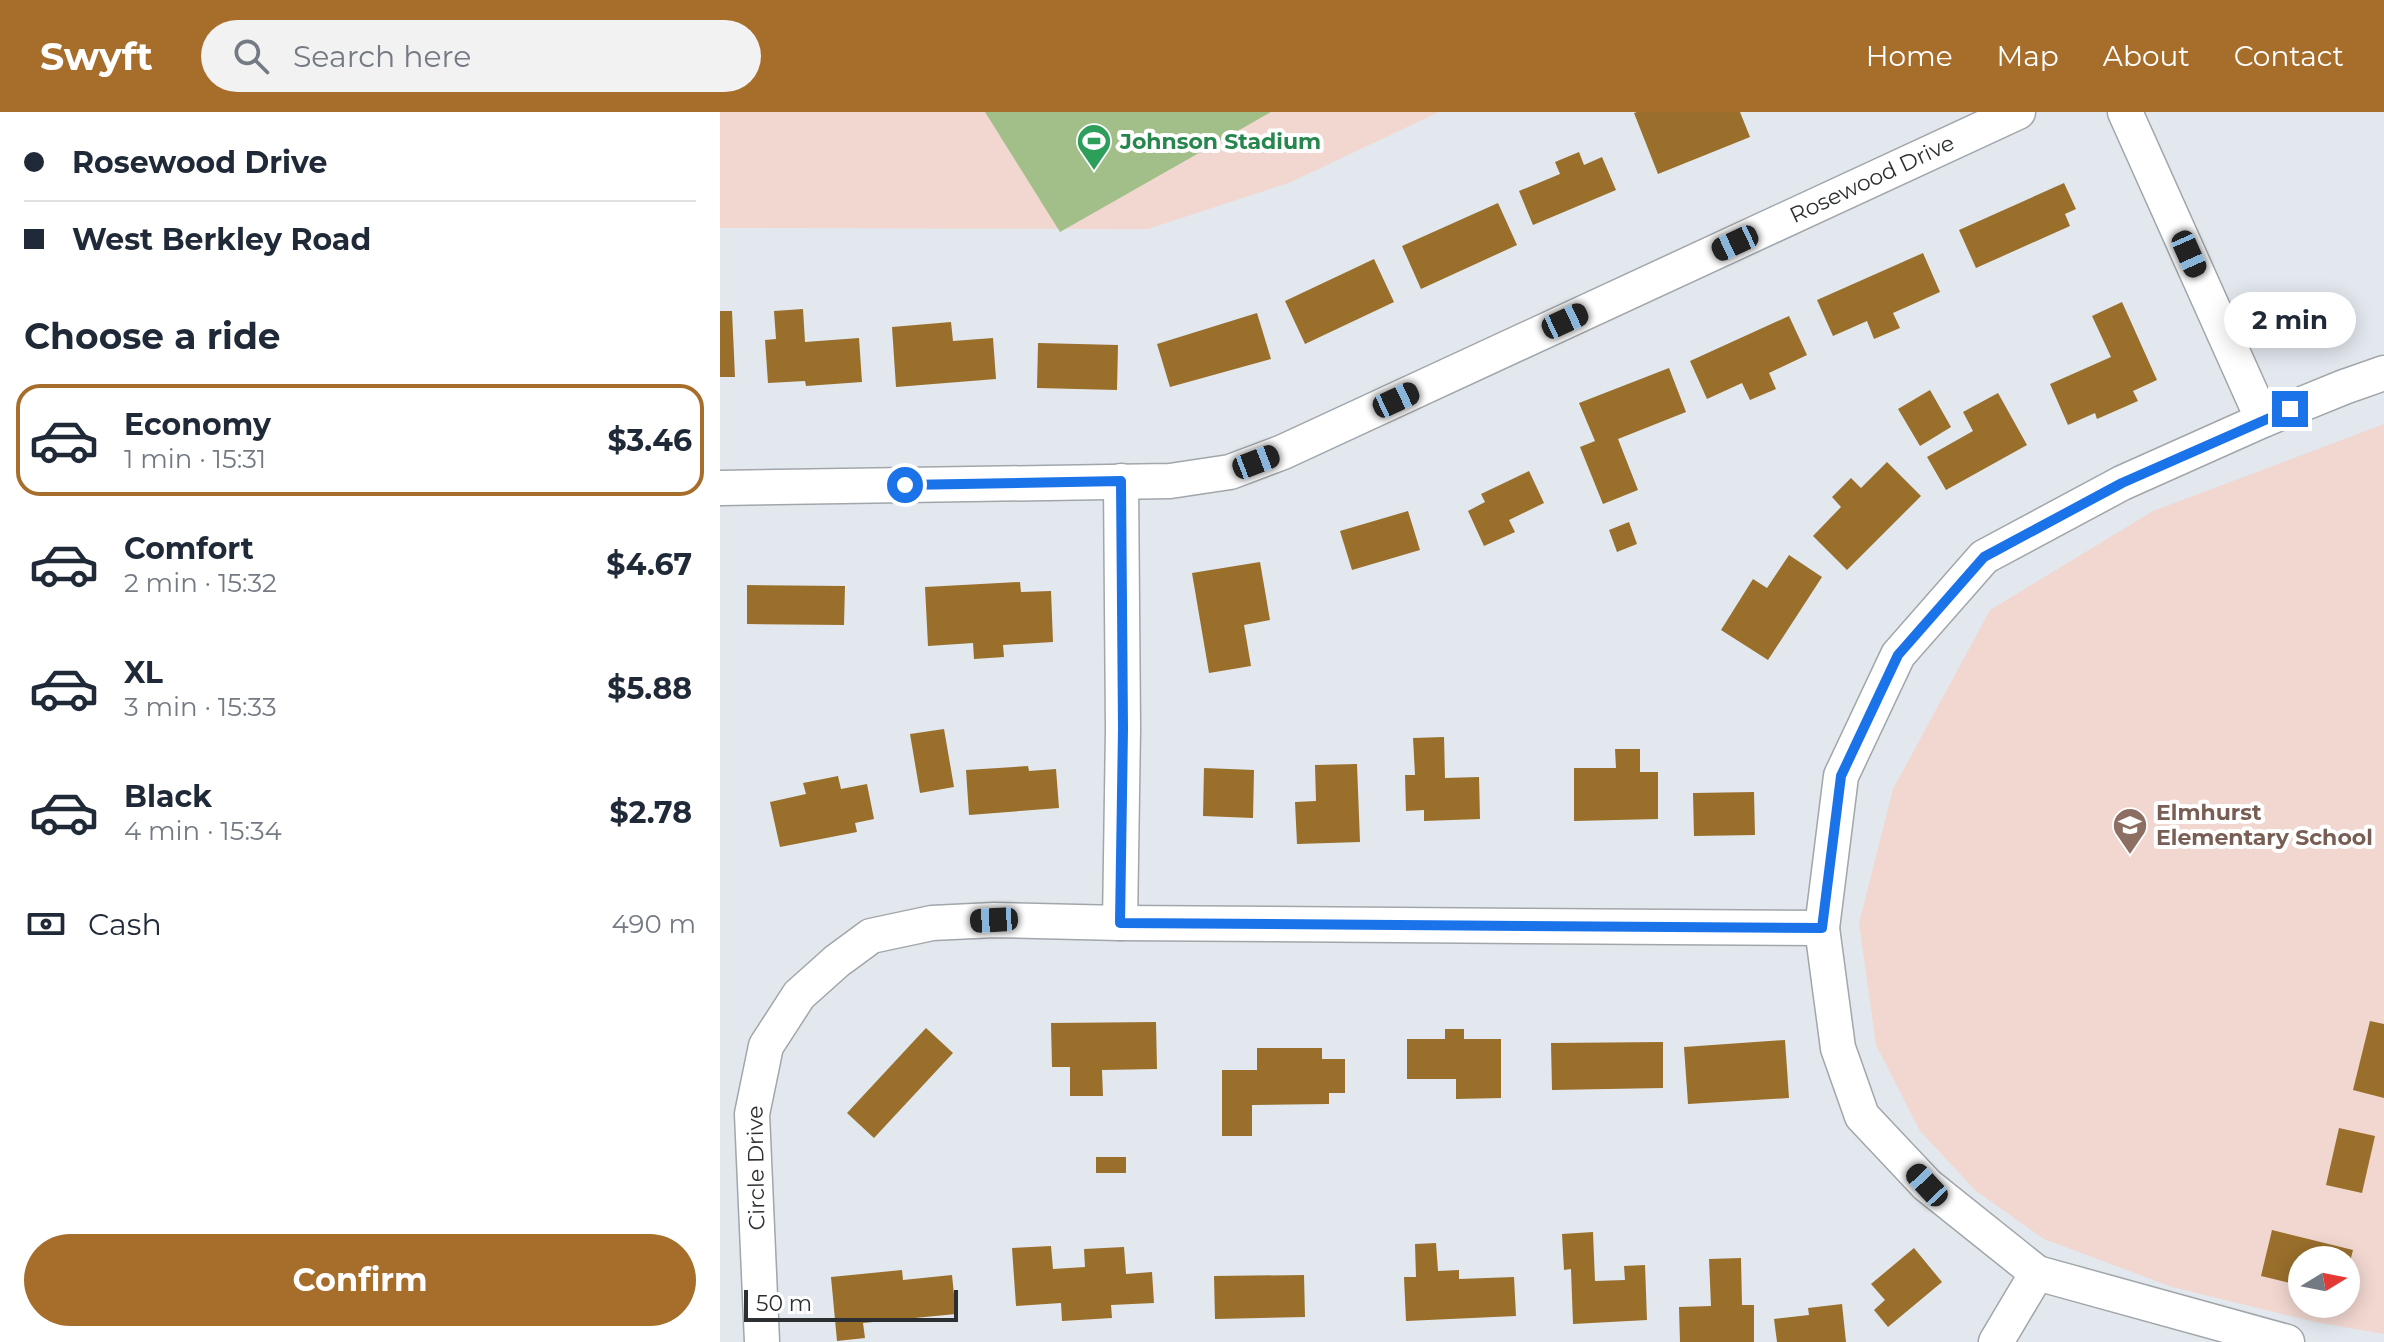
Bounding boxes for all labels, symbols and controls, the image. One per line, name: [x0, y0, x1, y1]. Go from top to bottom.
search box: [201, 20, 761, 92]
text: Swyft: [40, 33, 153, 80]
icon: search: [229, 34, 273, 78]
text: Search here: [293, 38, 471, 75]
text: Home: [1866, 39, 1953, 73]
text: Map: [1997, 39, 2059, 73]
text: About: [2103, 39, 2190, 73]
text: Contact: [2234, 39, 2344, 73]
sports icon: Johnson Stadium: [1075, 122, 1113, 172]
place label: Johnson Stadium: [1119, 128, 1321, 155]
street label: Rosewood Drive: [1785, 129, 1959, 229]
text: Rosewood Drive: [72, 144, 328, 181]
text: West Berkley Road: [72, 221, 371, 258]
car: [1708, 222, 1762, 264]
car: [2168, 227, 2210, 281]
callout: 2 min: [2224, 293, 2356, 349]
car: [1538, 300, 1592, 342]
text: 2 min: [2252, 304, 2328, 336]
text: Choose a ride: [24, 314, 281, 358]
car: [1369, 379, 1423, 421]
route end: [2272, 391, 2308, 427]
icon: car: [28, 404, 100, 476]
text: Economy: [124, 406, 271, 443]
text: $3.46: [608, 422, 692, 459]
car: [1229, 442, 1283, 482]
text: 1 min · 15:31: [124, 443, 266, 475]
route start: [887, 467, 923, 503]
icon: car: [28, 528, 100, 600]
text: Comfort: [124, 530, 254, 567]
text: $4.67: [606, 546, 692, 583]
text: 2 min · 15:32: [124, 567, 277, 599]
icon: car: [28, 652, 100, 724]
text: XL: [124, 654, 163, 691]
text: $5.88: [607, 670, 692, 707]
text: 3 min · 15:33: [124, 691, 277, 723]
icon: car: [28, 776, 100, 848]
text: Black: [124, 778, 212, 815]
text: $2.78: [610, 794, 692, 831]
place label: Elmhurst Elementary School: [2156, 799, 2373, 851]
school or university icon: Elmhurst Elementary School: [2111, 806, 2149, 856]
text: 4 min · 15:34: [124, 815, 282, 847]
icon: cash: [24, 902, 68, 946]
text: Cash: [88, 906, 162, 943]
car: [969, 907, 1019, 933]
text: 490 m: [612, 908, 696, 940]
street label: Circle Drive: [741, 1105, 771, 1231]
car: [1902, 1159, 1952, 1211]
button: Confirm: [24, 1234, 696, 1326]
north arrow: [2288, 1246, 2360, 1318]
map controls: [2288, 1246, 2360, 1318]
scale bar: [744, 1286, 958, 1322]
text: 50 m: [756, 1290, 812, 1317]

